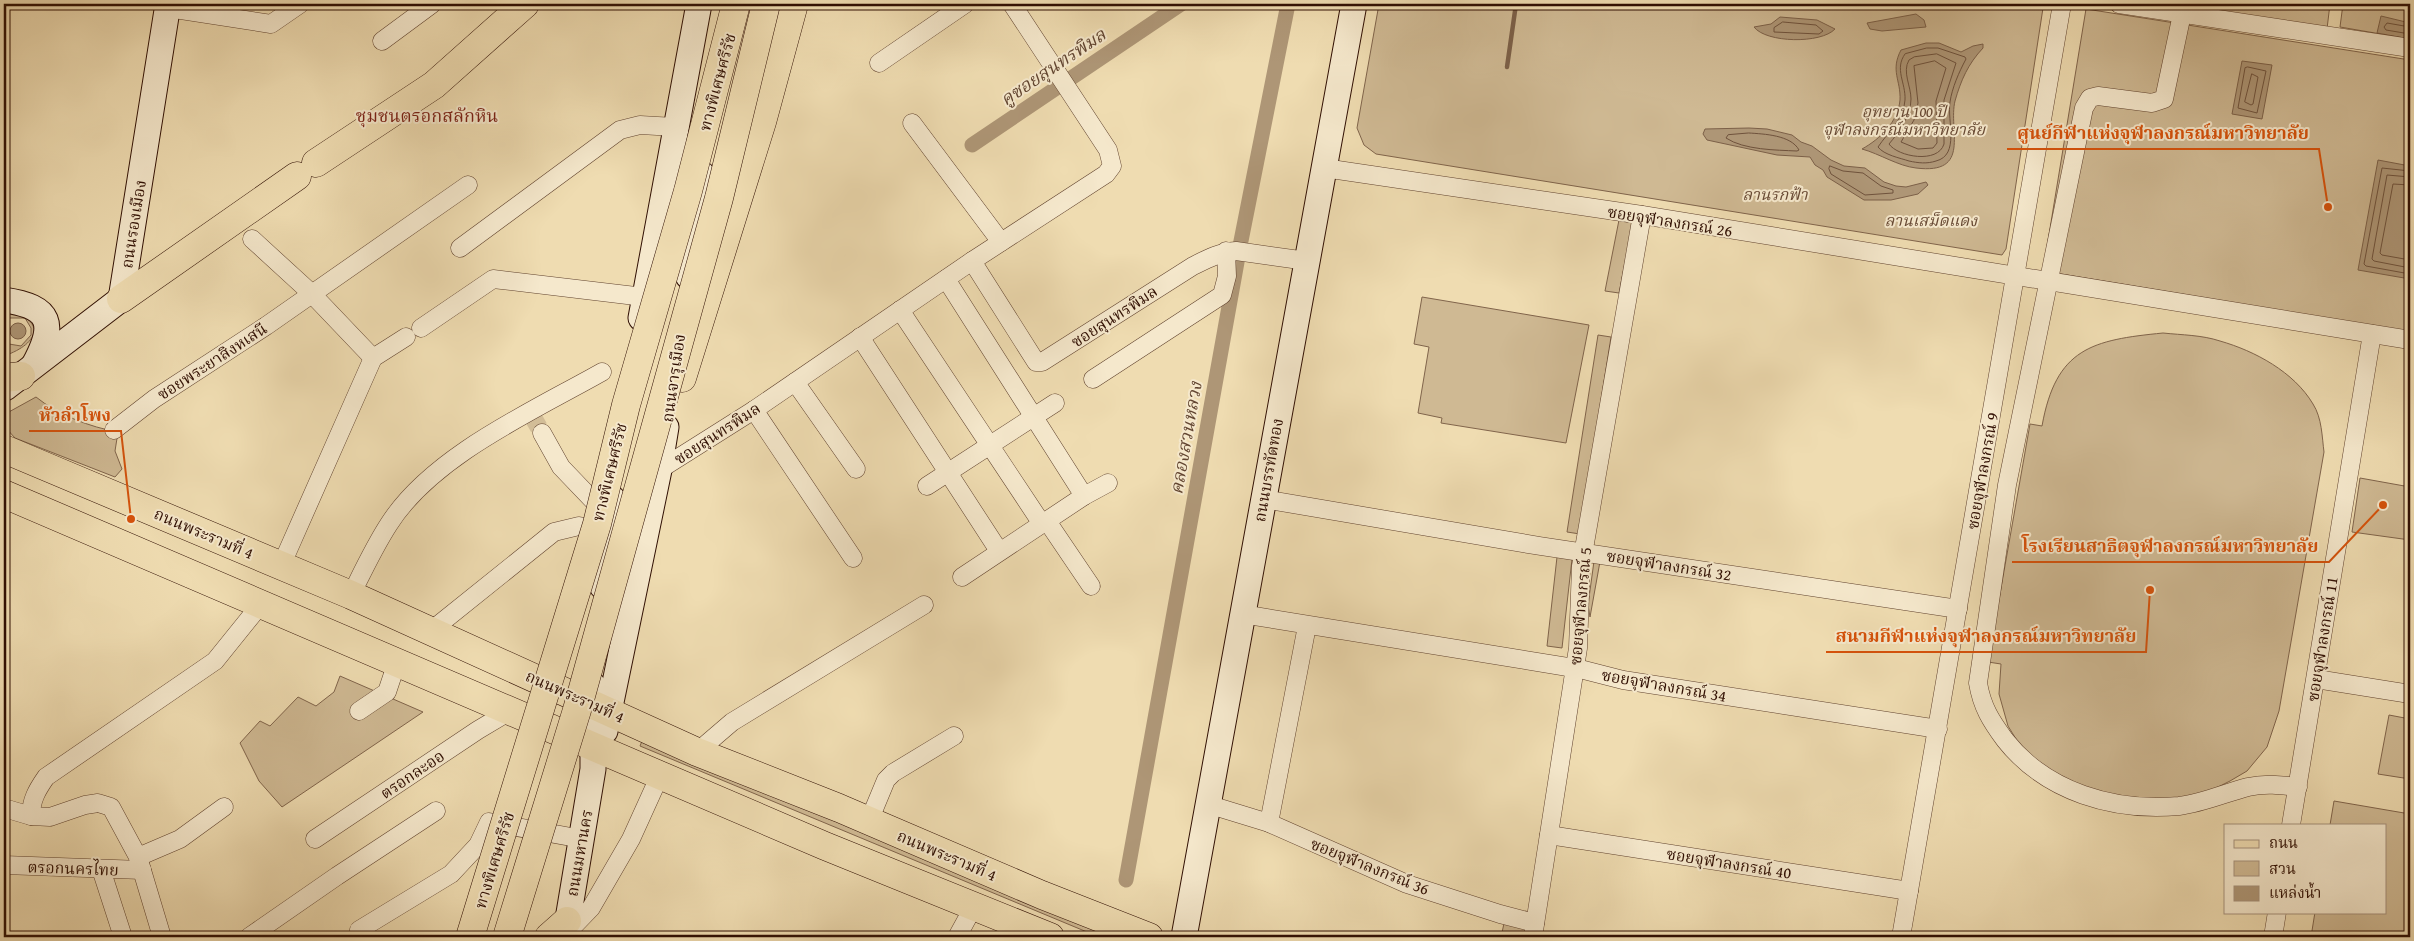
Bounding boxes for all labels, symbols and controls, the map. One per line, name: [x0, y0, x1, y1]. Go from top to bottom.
water label: คูซอยสุนทรพิมล: [994, 20, 1112, 112]
street label: ทางพิเศษศรีรัช: [692, 30, 742, 134]
park label: อุทยาน 100 ปี จุฬาลงกรณ์มหาวิทยาลัย: [1823, 99, 1987, 141]
district label: ชุมชนตรอกสลักหิน: [356, 102, 498, 129]
callout: ศูนย์กีฬาแห่งจุฬาลงกรณ์มหาวิทยาลัย: [2007, 116, 2319, 149]
text: ศูนย์กีฬาแห่งจุฬาลงกรณ์มหาวิทยาลัย: [2017, 119, 2309, 146]
street label: ถนนรองเมือง: [114, 178, 152, 270]
park label: ลานรกฟ้า: [1742, 182, 1809, 206]
street label: ซอยจุฬาลงกรณ์ 26: [1606, 199, 1734, 243]
park label: ลานเสม็ดแดง: [1885, 208, 1978, 232]
street label: ซอยสุนทรพิมล: [1066, 279, 1162, 353]
street label: ซอยพระยาสิงหเสนี: [152, 316, 272, 406]
street label: ถนนจารุเมือง: [655, 332, 691, 424]
water label: คลองสวนหลวง: [1162, 378, 1209, 497]
street label: ซอยสุนทรพิมล: [669, 396, 765, 470]
callout: หัวลำโพง: [29, 398, 121, 431]
text: หัวลำโพง: [39, 401, 111, 428]
street label: ซอยจุฬาลงกรณ์ 9: [1960, 410, 2004, 531]
street label: ถนนบรรทัดทอง: [1247, 416, 1289, 524]
street label: ทางพิเศษศรีรัช: [585, 420, 633, 524]
street label: ถนนพระรามที่ 4: [151, 501, 258, 565]
callout: โรงเรียนสาธิตจุฬาลงกรณ์มหาวิทยาลัย: [2012, 529, 2329, 562]
text: โรงเรียนสาธิตจุฬาลงกรณ์มหาวิทยาลัย: [2021, 532, 2318, 559]
street label: ซอยจุฬาลงกรณ์ 32: [1605, 543, 1733, 587]
street label: ซอยจุฬาลงกรณ์ 5: [1563, 546, 1597, 666]
street label: ซอยจุฬาลงกรณ์ 11: [2300, 575, 2344, 703]
callout: สนามกีฬาแห่งจุฬาลงกรณ์มหาวิทยาลัย: [1826, 619, 2146, 652]
text: สนามกีฬาแห่งจุฬาลงกรณ์มหาวิทยาลัย: [1836, 622, 2136, 649]
street label: ซอยจุฬาลงกรณ์ 34: [1600, 662, 1728, 708]
street label: ถนนพระรามที่ 4: [522, 663, 629, 729]
street label: ตรอกละออ: [375, 744, 449, 804]
street label: ถนนมหานคร: [560, 808, 598, 898]
street label: ทางพิเศษศรีรัช: [468, 809, 520, 911]
street label: ถนนพระรามที่ 4: [894, 823, 1001, 887]
legend: [2224, 824, 2386, 914]
street label: ซอยจุฬาลงกรณ์ 36: [1307, 831, 1433, 901]
text: ถนน: [2269, 832, 2298, 853]
street label: ซอยจุฬาลงกรณ์ 40: [1665, 841, 1793, 885]
street label: ตรอกนครไทย: [27, 854, 119, 882]
text: สวน: [2269, 858, 2296, 879]
text: แหล่งน้ำ: [2269, 882, 2321, 903]

